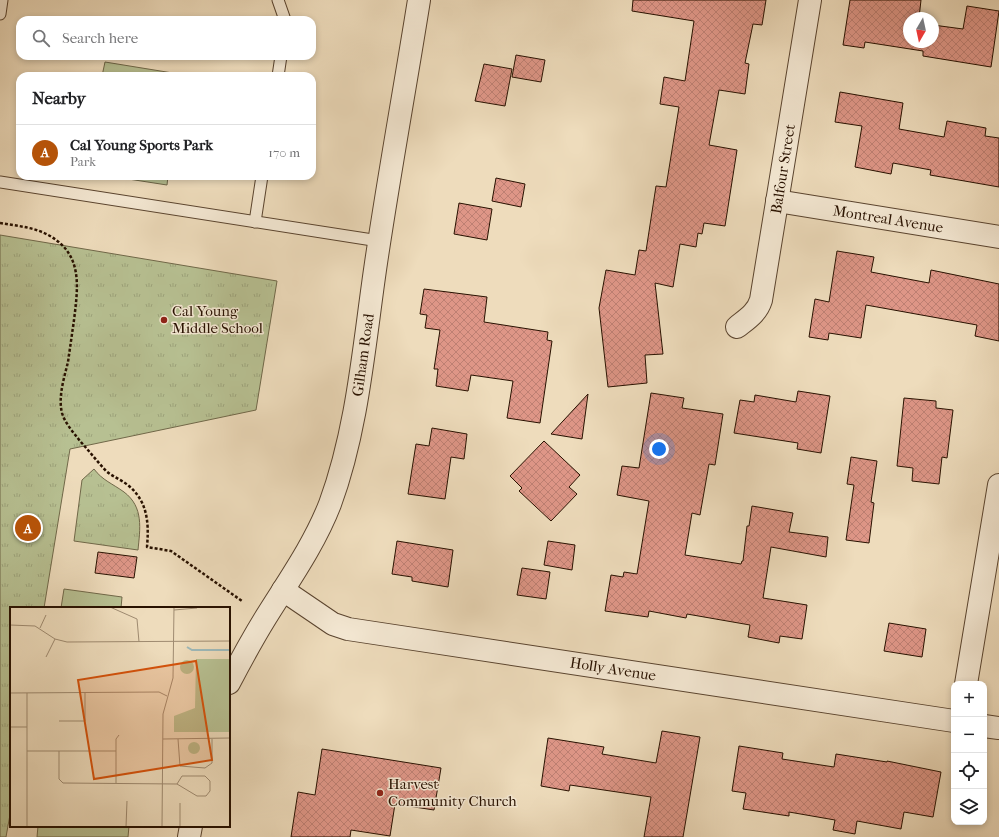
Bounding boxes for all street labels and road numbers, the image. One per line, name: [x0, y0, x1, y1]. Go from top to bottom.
street label: Balfour Street: [767, 122, 799, 215]
street label: Montreal Avenue: [832, 201, 945, 237]
street label: Gilham Road: [348, 312, 378, 398]
street label: Holly Avenue: [569, 653, 658, 685]

